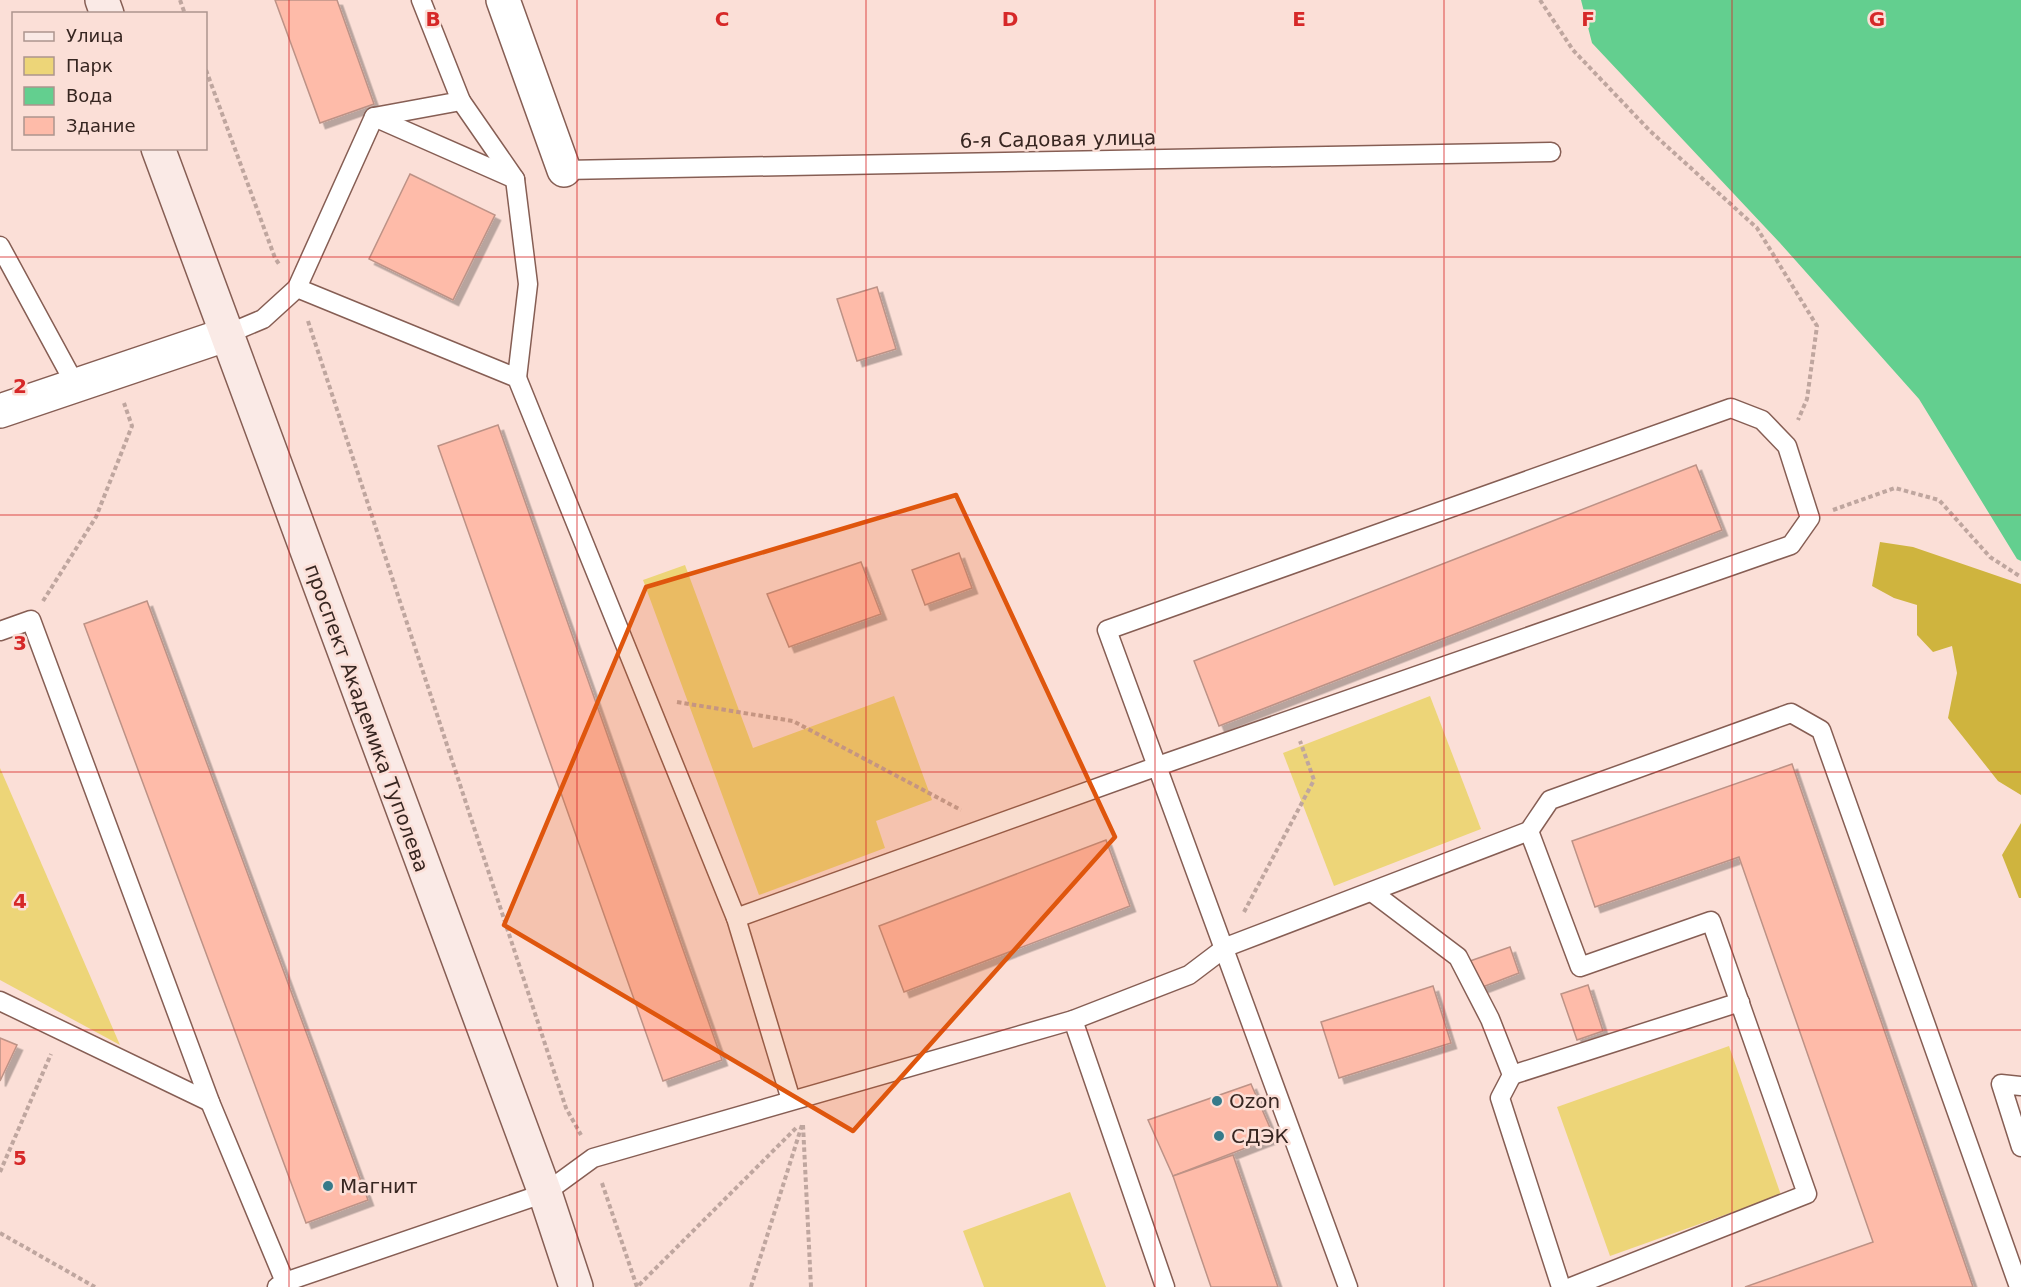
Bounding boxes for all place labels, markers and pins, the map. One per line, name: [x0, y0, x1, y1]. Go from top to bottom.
place label: Ozon: [1229, 1089, 1280, 1113]
marker: Ozon: [1210, 1094, 1224, 1108]
place label: СДЭК: [1231, 1124, 1289, 1148]
marker: СДЭК: [1212, 1129, 1226, 1143]
place label: Магнит: [340, 1174, 418, 1198]
marker: Магнит: [321, 1179, 335, 1193]

